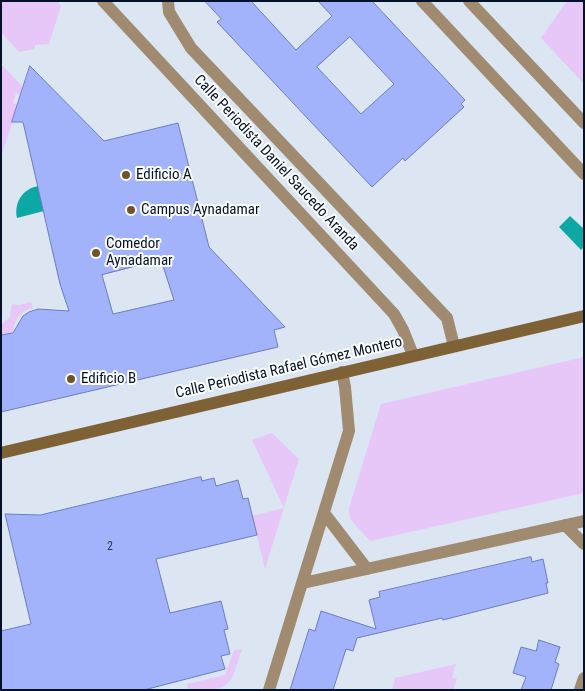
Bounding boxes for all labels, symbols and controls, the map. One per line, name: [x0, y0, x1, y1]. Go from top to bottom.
street label: Calle Periodista Daniel Saucedo Aranda: [190, 71, 362, 255]
place label: Edificio A: [136, 166, 192, 184]
marker: Edificio A: [120, 169, 132, 181]
place label: Campus Aynadamar: [141, 201, 260, 219]
marker: Campus Aynadamar: [125, 204, 137, 216]
place label: Comedor Aynadamar: [106, 235, 173, 270]
marker: Comedor Aynadamar: [90, 247, 102, 259]
street label: Calle Periodista Rafael Gómez Montero: [174, 333, 404, 403]
place label: Edificio B: [81, 370, 136, 388]
marker: Edificio B: [65, 373, 77, 385]
house number: 2: [107, 540, 113, 554]

